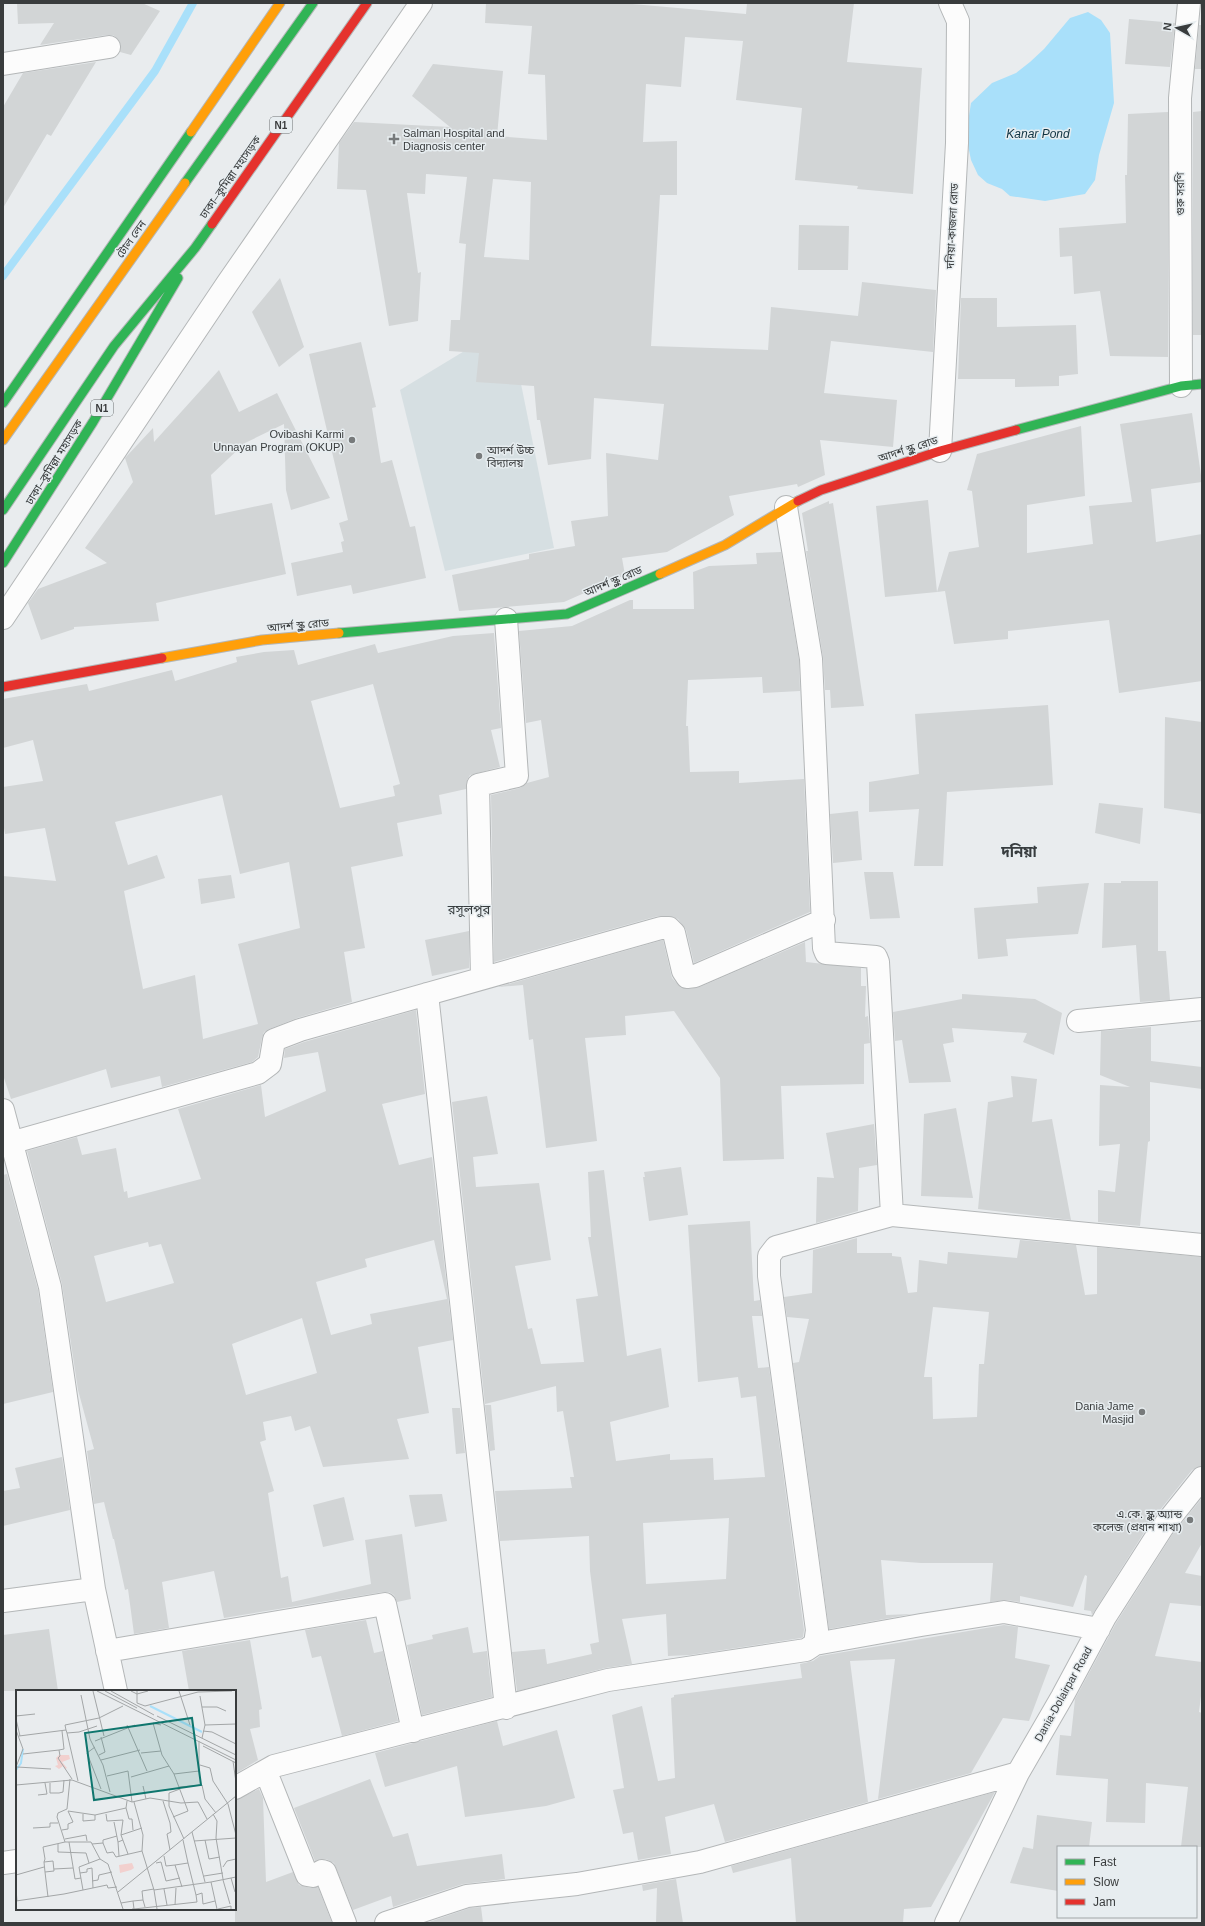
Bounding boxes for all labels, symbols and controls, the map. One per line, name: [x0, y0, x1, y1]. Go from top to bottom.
north arrow: [1157, 8, 1197, 48]
text: N: [1161, 22, 1174, 31]
road number: N1: [270, 117, 292, 133]
place label: Salman Hospital and Diagnosis center: [403, 127, 505, 152]
water label: Kanar Pond: [1006, 127, 1070, 141]
street label: ঢাকা–কুমিল্লা মহাসড়ক: [196, 133, 264, 222]
marker: Salman Hospital and Diagnosis center: [388, 133, 400, 145]
street label: গুরু সরণি: [1174, 172, 1186, 216]
street label: দনিয়া-কাজলা রোড: [944, 183, 960, 270]
street label: টোল লেন: [114, 218, 148, 260]
road number: N1: [91, 400, 113, 416]
street label: ঢাকা–কুমিল্লা মহাসড়ক: [22, 417, 86, 508]
place label: Ovibashi Karmi Unnayan Program (OKUP): [213, 428, 344, 453]
street label: আদর্শ স্কুল রোড: [875, 433, 940, 466]
marker: Ovibashi Karmi Unnayan Program (OKUP): [347, 435, 357, 445]
place label: আদর্শ উচ্চ বিদ্যালয়: [486, 443, 535, 469]
marker: আদর্শ উচ্চ বিদ্যালয়: [474, 451, 484, 461]
street label: আদর্শ স্কুল রোড: [581, 562, 644, 600]
street label: আদর্শ স্কুল রোড: [266, 615, 330, 635]
district label: দনিয়া: [1000, 843, 1038, 860]
district label: রসুলপুর: [447, 902, 490, 918]
place label: Dania Jame Masjid: [1075, 1400, 1134, 1425]
marker: Dania Jame Masjid: [1137, 1407, 1147, 1417]
place label: এ.কে. স্কুল অ্যান্ড কলেজ (প্রধান শাখা): [1092, 1508, 1182, 1533]
marker: এ.কে. স্কুল অ্যান্ড কলেজ (প্রধান শাখা): [1185, 1515, 1195, 1525]
street label: Dania-Dolairpar Road: [1032, 1645, 1094, 1743]
inset map: [16, 1690, 236, 1910]
legend: [1057, 1846, 1197, 1918]
text: Fast: [1093, 1855, 1117, 1869]
text: Slow: [1093, 1875, 1119, 1889]
text: Jam: [1093, 1895, 1116, 1909]

